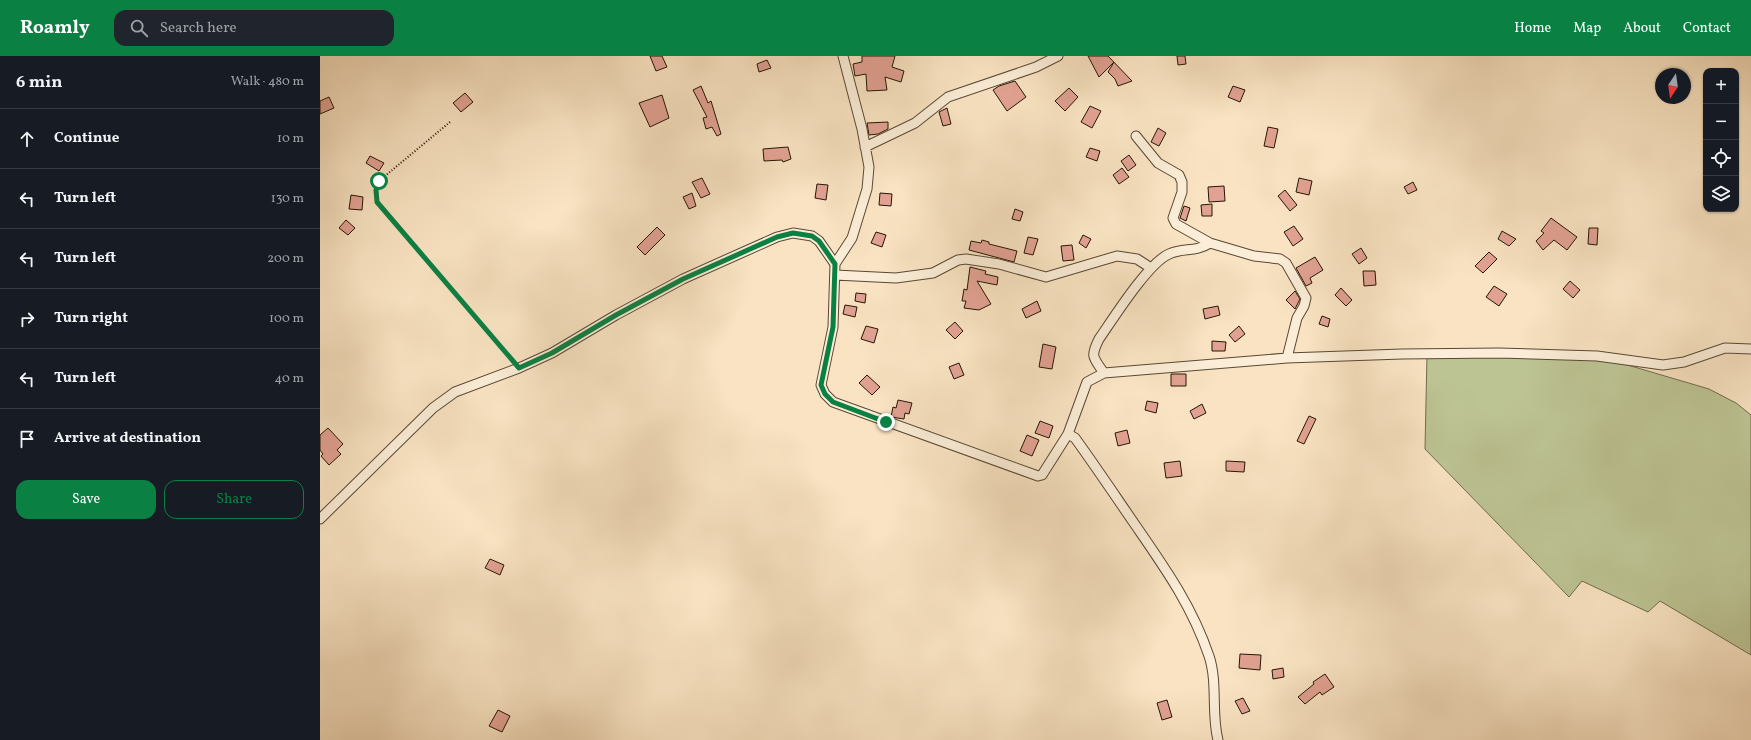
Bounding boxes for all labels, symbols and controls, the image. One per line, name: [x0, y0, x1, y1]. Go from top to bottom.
search box: [114, 10, 394, 46]
text: Roamly: [20, 15, 90, 41]
icon: search: [128, 17, 150, 39]
text: Search here: [160, 18, 237, 39]
text: Home: [1514, 19, 1551, 38]
text: Map: [1573, 19, 1601, 38]
text: About: [1623, 19, 1661, 38]
text: Contact: [1683, 19, 1731, 38]
north arrow: [1655, 68, 1691, 104]
map controls: [1703, 68, 1739, 212]
button: +: [1703, 68, 1739, 104]
text: 6 min: [16, 71, 62, 94]
text: Walk · 480 m: [231, 73, 304, 91]
button: −: [1703, 104, 1739, 140]
icon: ahead: [16, 128, 38, 150]
text: Continue: [54, 128, 119, 149]
text: 10 m: [277, 130, 304, 148]
button: locate: [1703, 140, 1739, 176]
route start: [370, 172, 388, 190]
button: layers: [1703, 176, 1739, 212]
icon: left: [16, 188, 38, 210]
text: Turn left: [54, 188, 116, 209]
text: 130 m: [271, 190, 304, 208]
icon: left: [16, 248, 38, 270]
text: Turn left: [54, 248, 116, 269]
text: 200 m: [267, 250, 304, 268]
icon: right: [16, 308, 38, 330]
text: Turn right: [54, 308, 128, 329]
text: 100 m: [269, 310, 304, 328]
icon: left: [16, 368, 38, 390]
text: Turn left: [54, 368, 116, 389]
text: 40 m: [275, 370, 304, 388]
route end: [877, 413, 895, 431]
icon: arrive: [16, 428, 38, 450]
text: Arrive at destination: [54, 428, 201, 449]
button: Save: [16, 480, 156, 519]
button: Share: [164, 480, 304, 519]

